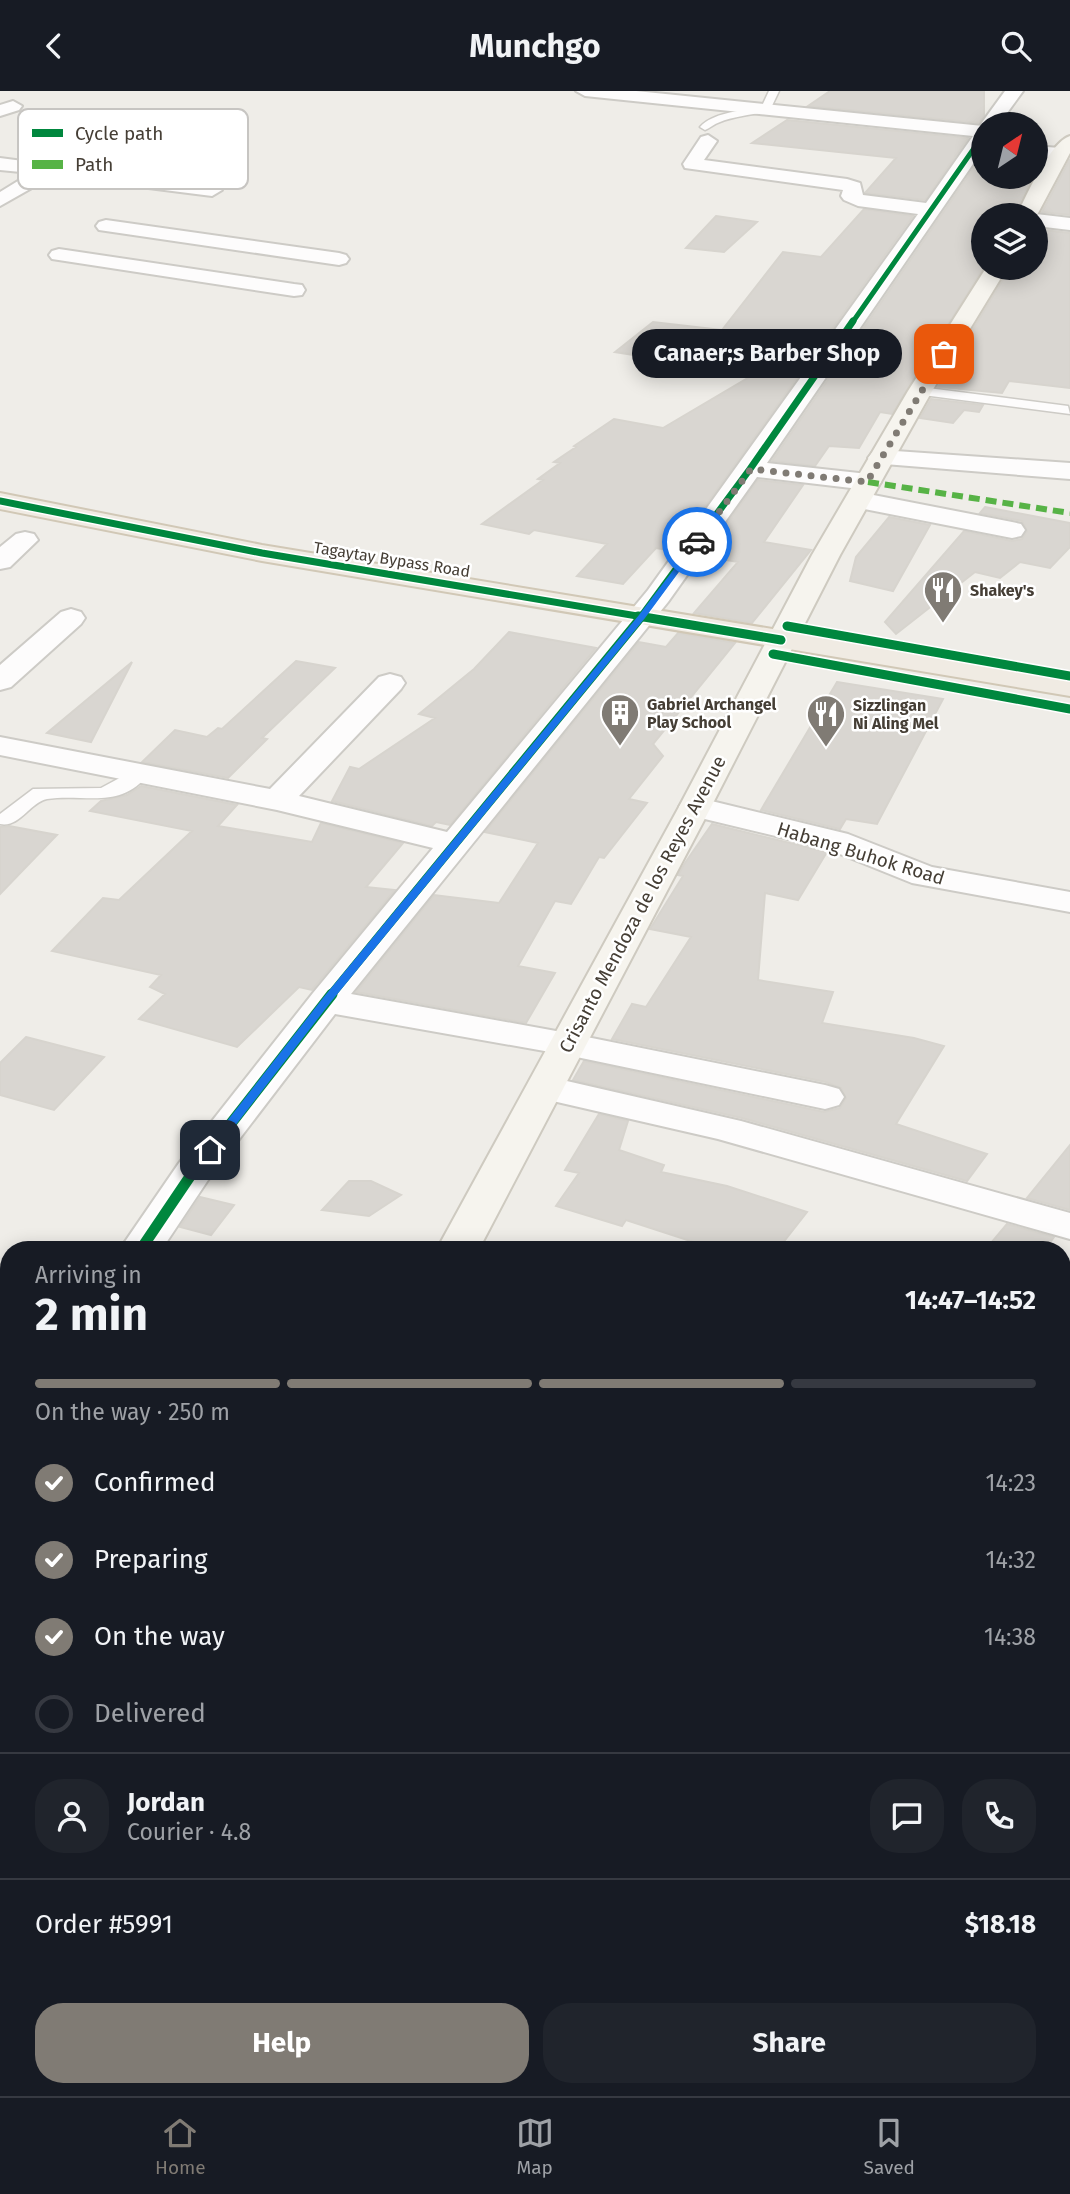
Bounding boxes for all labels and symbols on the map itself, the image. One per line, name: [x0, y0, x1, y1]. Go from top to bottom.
legend: [18, 109, 248, 189]
north arrow: [971, 112, 1048, 189]
text: Cycle path: [75, 122, 163, 145]
text: Path: [75, 153, 113, 176]
pin: [914, 324, 974, 384]
callout: Canaer;s Barber Shop: [632, 329, 902, 379]
courier: [662, 507, 732, 577]
street label: Tagaytay Bypass Road: [312, 538, 471, 581]
restaurant icon: Shakey's: [922, 569, 964, 624]
place label: Shakey's: [970, 581, 1034, 600]
building icon: Gabriel Archangel Play School: [599, 692, 641, 747]
restaurant icon: Sizzlingan Ni Aling Mel: [805, 693, 847, 748]
place label: Gabriel Archangel Play School: [647, 695, 777, 732]
place label: Sizzlingan Ni Aling Mel: [853, 696, 939, 733]
street label: Crisanto Mendoza de los Reyes Avenue: [554, 752, 731, 1057]
street label: Habang Buhok Road: [774, 817, 947, 890]
pin: [180, 1120, 240, 1180]

